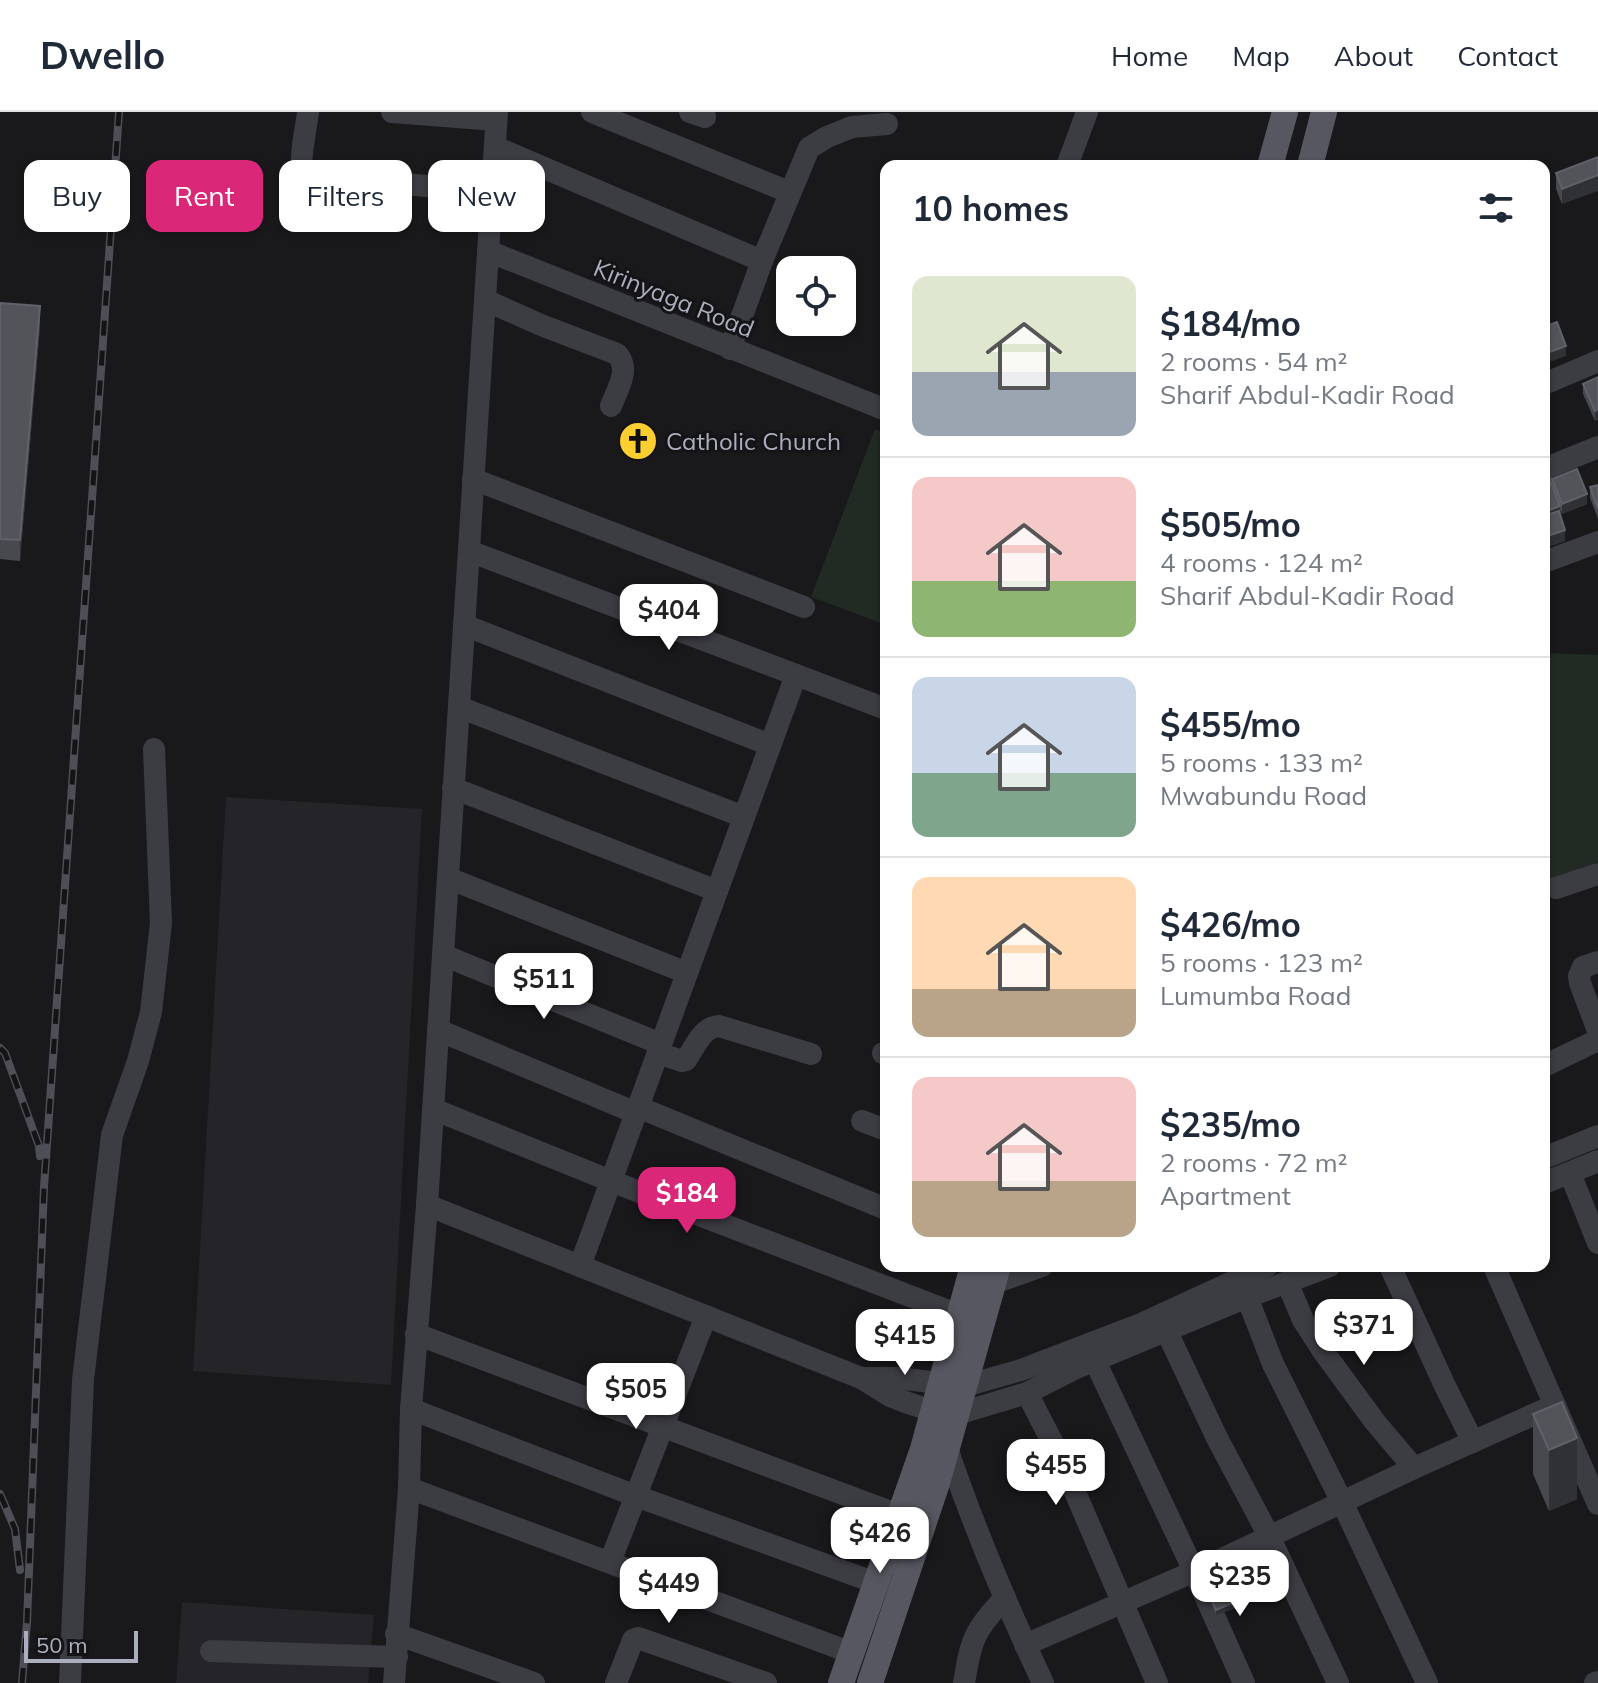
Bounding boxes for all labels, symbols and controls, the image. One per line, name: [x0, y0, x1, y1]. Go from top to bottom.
text: Dwello: [40, 31, 165, 79]
text: Home: [1111, 38, 1188, 73]
text: Map: [1232, 38, 1290, 73]
text: About: [1334, 38, 1413, 73]
text: Contact: [1457, 38, 1558, 73]
chip: Buy: [24, 160, 130, 232]
chip: Rent: [146, 160, 263, 232]
chip: Filters: [279, 160, 412, 232]
chip: New: [428, 160, 545, 232]
icon: filters: [1474, 186, 1518, 230]
text: 10 homes: [912, 187, 1069, 230]
street label: Kirinyaga Road: [589, 252, 759, 344]
map controls: [776, 256, 856, 336]
button: locate: [776, 256, 856, 336]
text: $184/mo: [1160, 302, 1301, 345]
icon: home: [976, 308, 1072, 404]
text: 2 rooms · 54 m²: [1160, 345, 1347, 378]
text: Sharif Abdul-Kadir Road: [1160, 378, 1455, 411]
church icon: Catholic Church: [617, 420, 659, 462]
place label: Catholic Church: [666, 426, 841, 456]
text: $505/mo: [1160, 503, 1301, 546]
icon: home: [976, 509, 1072, 605]
text: 4 rooms · 124 m²: [1160, 546, 1363, 579]
text: Sharif Abdul-Kadir Road: [1160, 579, 1455, 612]
pin: $404: [622, 584, 716, 652]
text: $404: [638, 593, 700, 626]
text: $455/mo: [1160, 703, 1301, 746]
icon: home: [976, 709, 1072, 805]
text: 5 rooms · 133 m²: [1160, 746, 1363, 779]
text: Mwabundu Road: [1160, 779, 1367, 812]
text: $426/mo: [1160, 903, 1301, 946]
icon: home: [976, 909, 1072, 1005]
text: 5 rooms · 123 m²: [1160, 946, 1363, 979]
pin: $511: [497, 953, 591, 1021]
text: $511: [513, 962, 575, 995]
text: Lumumba Road: [1160, 979, 1351, 1012]
text: $235/mo: [1160, 1103, 1301, 1146]
icon: home: [976, 1109, 1072, 1205]
text: 2 rooms · 72 m²: [1160, 1146, 1347, 1179]
pin: $184: [640, 1167, 734, 1235]
text: $184: [656, 1176, 718, 1209]
text: Apartment: [1160, 1179, 1291, 1212]
pin: $371: [1317, 1299, 1411, 1367]
text: $371: [1333, 1308, 1395, 1341]
pin: $415: [858, 1309, 952, 1377]
text: $415: [874, 1318, 936, 1351]
pin: $505: [589, 1363, 683, 1431]
text: $505: [605, 1372, 667, 1405]
pin: $455: [1009, 1439, 1103, 1507]
text: $455: [1025, 1448, 1087, 1481]
pin: $426: [833, 1507, 927, 1575]
text: $426: [849, 1516, 911, 1549]
pin: $235: [1193, 1550, 1287, 1618]
pin: $449: [622, 1557, 716, 1625]
text: $235: [1209, 1559, 1271, 1592]
text: $449: [638, 1566, 700, 1599]
scale bar: [24, 1627, 138, 1663]
text: 50 m: [36, 1631, 87, 1659]

